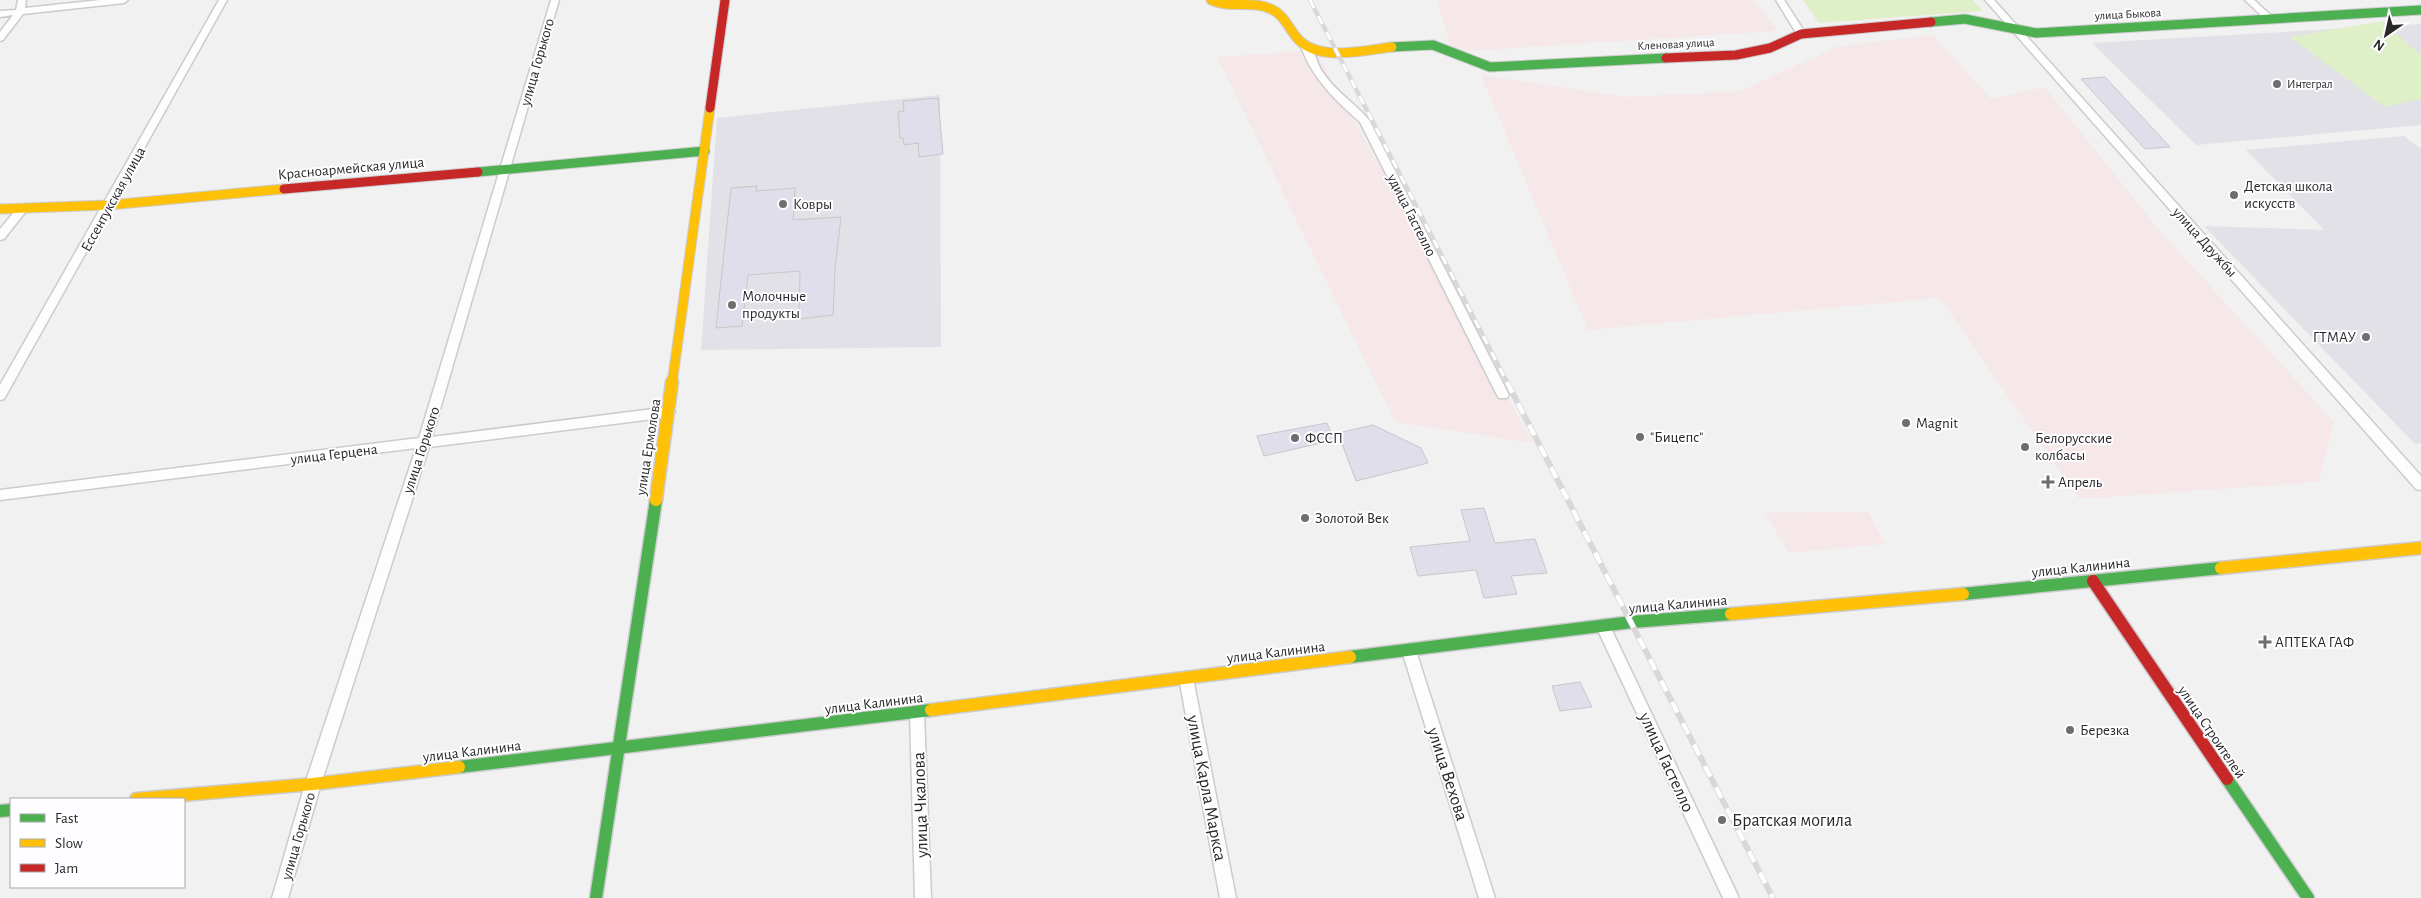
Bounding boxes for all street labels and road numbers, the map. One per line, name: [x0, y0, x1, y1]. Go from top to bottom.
street label: улица Быкова: [2093, 6, 2162, 23]
street label: улица Горького: [518, 17, 557, 108]
street label: Кленовая улица: [1637, 36, 1715, 53]
street label: Ессентукская улица: [78, 144, 148, 254]
street label: Красноармейская улица: [277, 155, 425, 182]
street label: удица Гастелло: [1384, 171, 1439, 259]
street label: улица Дружбы: [2169, 204, 2240, 280]
street label: улица Ермолова: [633, 397, 664, 498]
street label: улица Горького: [400, 405, 443, 496]
street label: улица Герцена: [289, 442, 379, 467]
street label: улица Калинина: [2030, 555, 2131, 580]
street label: улица Калинина: [1627, 593, 1728, 616]
street label: улица Калинина: [1225, 639, 1326, 666]
street label: улица Строителей: [2175, 682, 2248, 781]
street label: улица Калинина: [823, 690, 924, 717]
street label: улица Гастелло: [1635, 709, 1697, 815]
street label: улица Карла Маркса: [1183, 713, 1229, 863]
street label: улица Вехова: [1423, 725, 1471, 823]
street label: улица Калинина: [421, 738, 522, 765]
street label: улица Чкалова: [910, 752, 932, 859]
street label: улица Горького: [279, 791, 318, 882]

